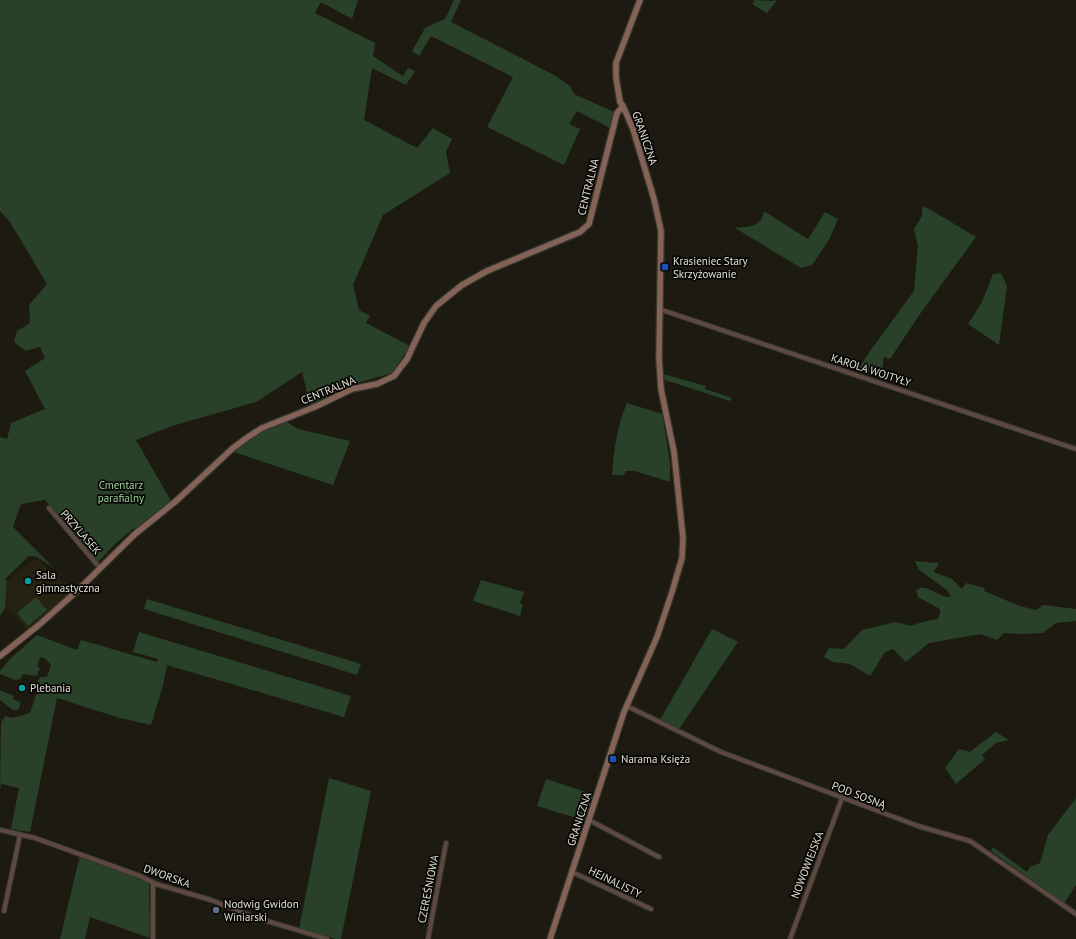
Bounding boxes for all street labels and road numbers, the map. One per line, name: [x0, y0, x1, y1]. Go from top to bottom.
street label: GRANICZNA: [629, 109, 661, 167]
street label: CENTRALNA: [574, 157, 602, 217]
street label: KAROLA WOJTYŁY: [829, 350, 914, 390]
street label: CENTRALNA: [299, 372, 358, 407]
street label: PRZYLASEK: [58, 507, 104, 558]
street label: POD SOSNĄ: [830, 778, 888, 812]
street label: GRANICZNA: [564, 790, 594, 848]
street label: NOWOWIEJSKA: [788, 829, 826, 901]
street label: CZEREŚNIOWA: [415, 853, 442, 924]
street label: DWORSKA: [142, 861, 193, 891]
street label: HEJNALISTY: [586, 863, 645, 901]

